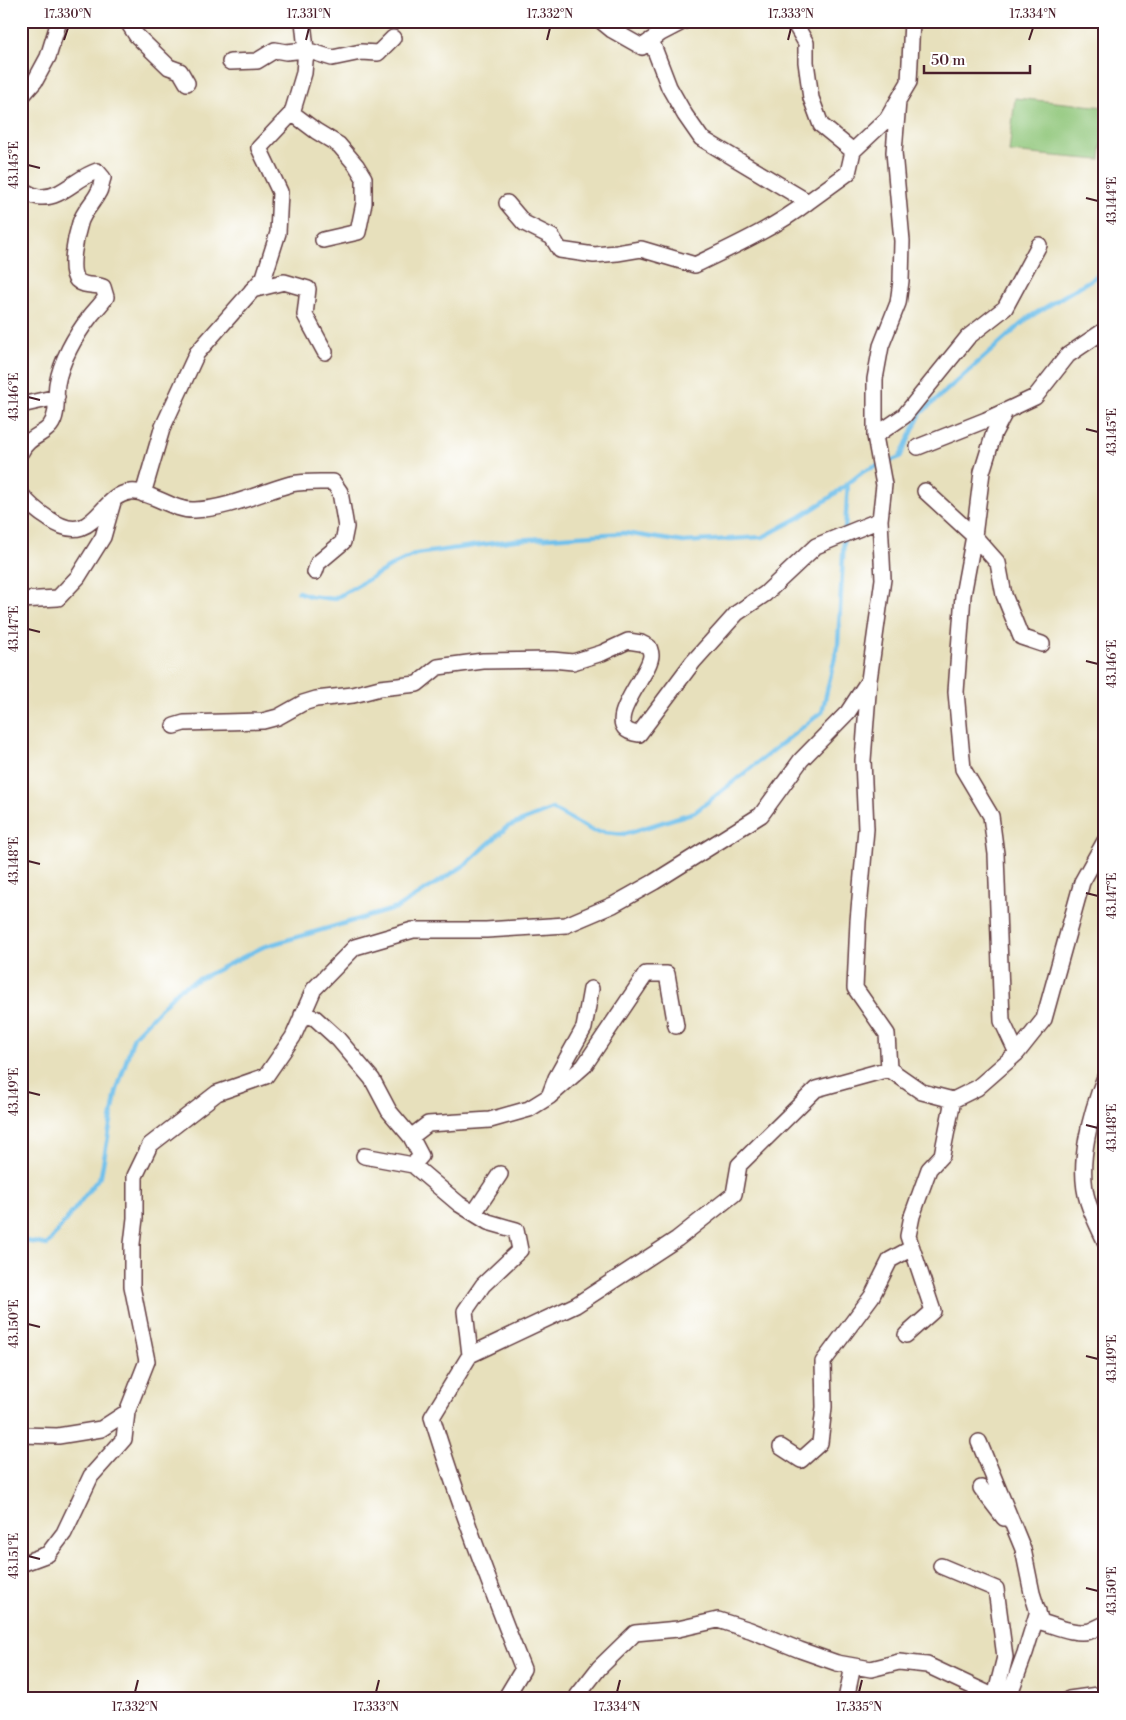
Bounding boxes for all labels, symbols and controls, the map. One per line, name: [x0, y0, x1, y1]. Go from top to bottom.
text: 17.330°N: [44, 7, 92, 22]
text: 17.331°N: [287, 7, 331, 22]
text: 17.332°N: [527, 7, 573, 22]
text: 17.333°N: [768, 7, 814, 22]
text: 17.334°N: [1010, 7, 1056, 22]
scale bar: [924, 42, 1030, 74]
text: 50 m: [931, 51, 965, 70]
text: 43.145°E: [7, 141, 22, 189]
text: 43.144°E: [1105, 177, 1120, 225]
text: 43.146°E: [7, 373, 22, 421]
text: 43.145°E: [1105, 408, 1120, 456]
text: 43.147°E: [7, 606, 22, 652]
text: 43.146°E: [1105, 640, 1120, 688]
text: 43.148°E: [7, 837, 22, 885]
text: 43.147°E: [1105, 873, 1120, 919]
text: 43.149°E: [7, 1068, 22, 1116]
text: 43.148°E: [1105, 1104, 1120, 1152]
text: 43.150°E: [7, 1299, 22, 1349]
text: 43.149°E: [1105, 1335, 1120, 1383]
text: 43.151°E: [7, 1533, 22, 1579]
text: 43.150°E: [1105, 1566, 1120, 1616]
text: 17.332°N: [112, 1700, 158, 1715]
text: 17.333°N: [353, 1700, 399, 1715]
text: 17.334°N: [594, 1700, 640, 1715]
text: 17.335°N: [836, 1700, 882, 1715]

